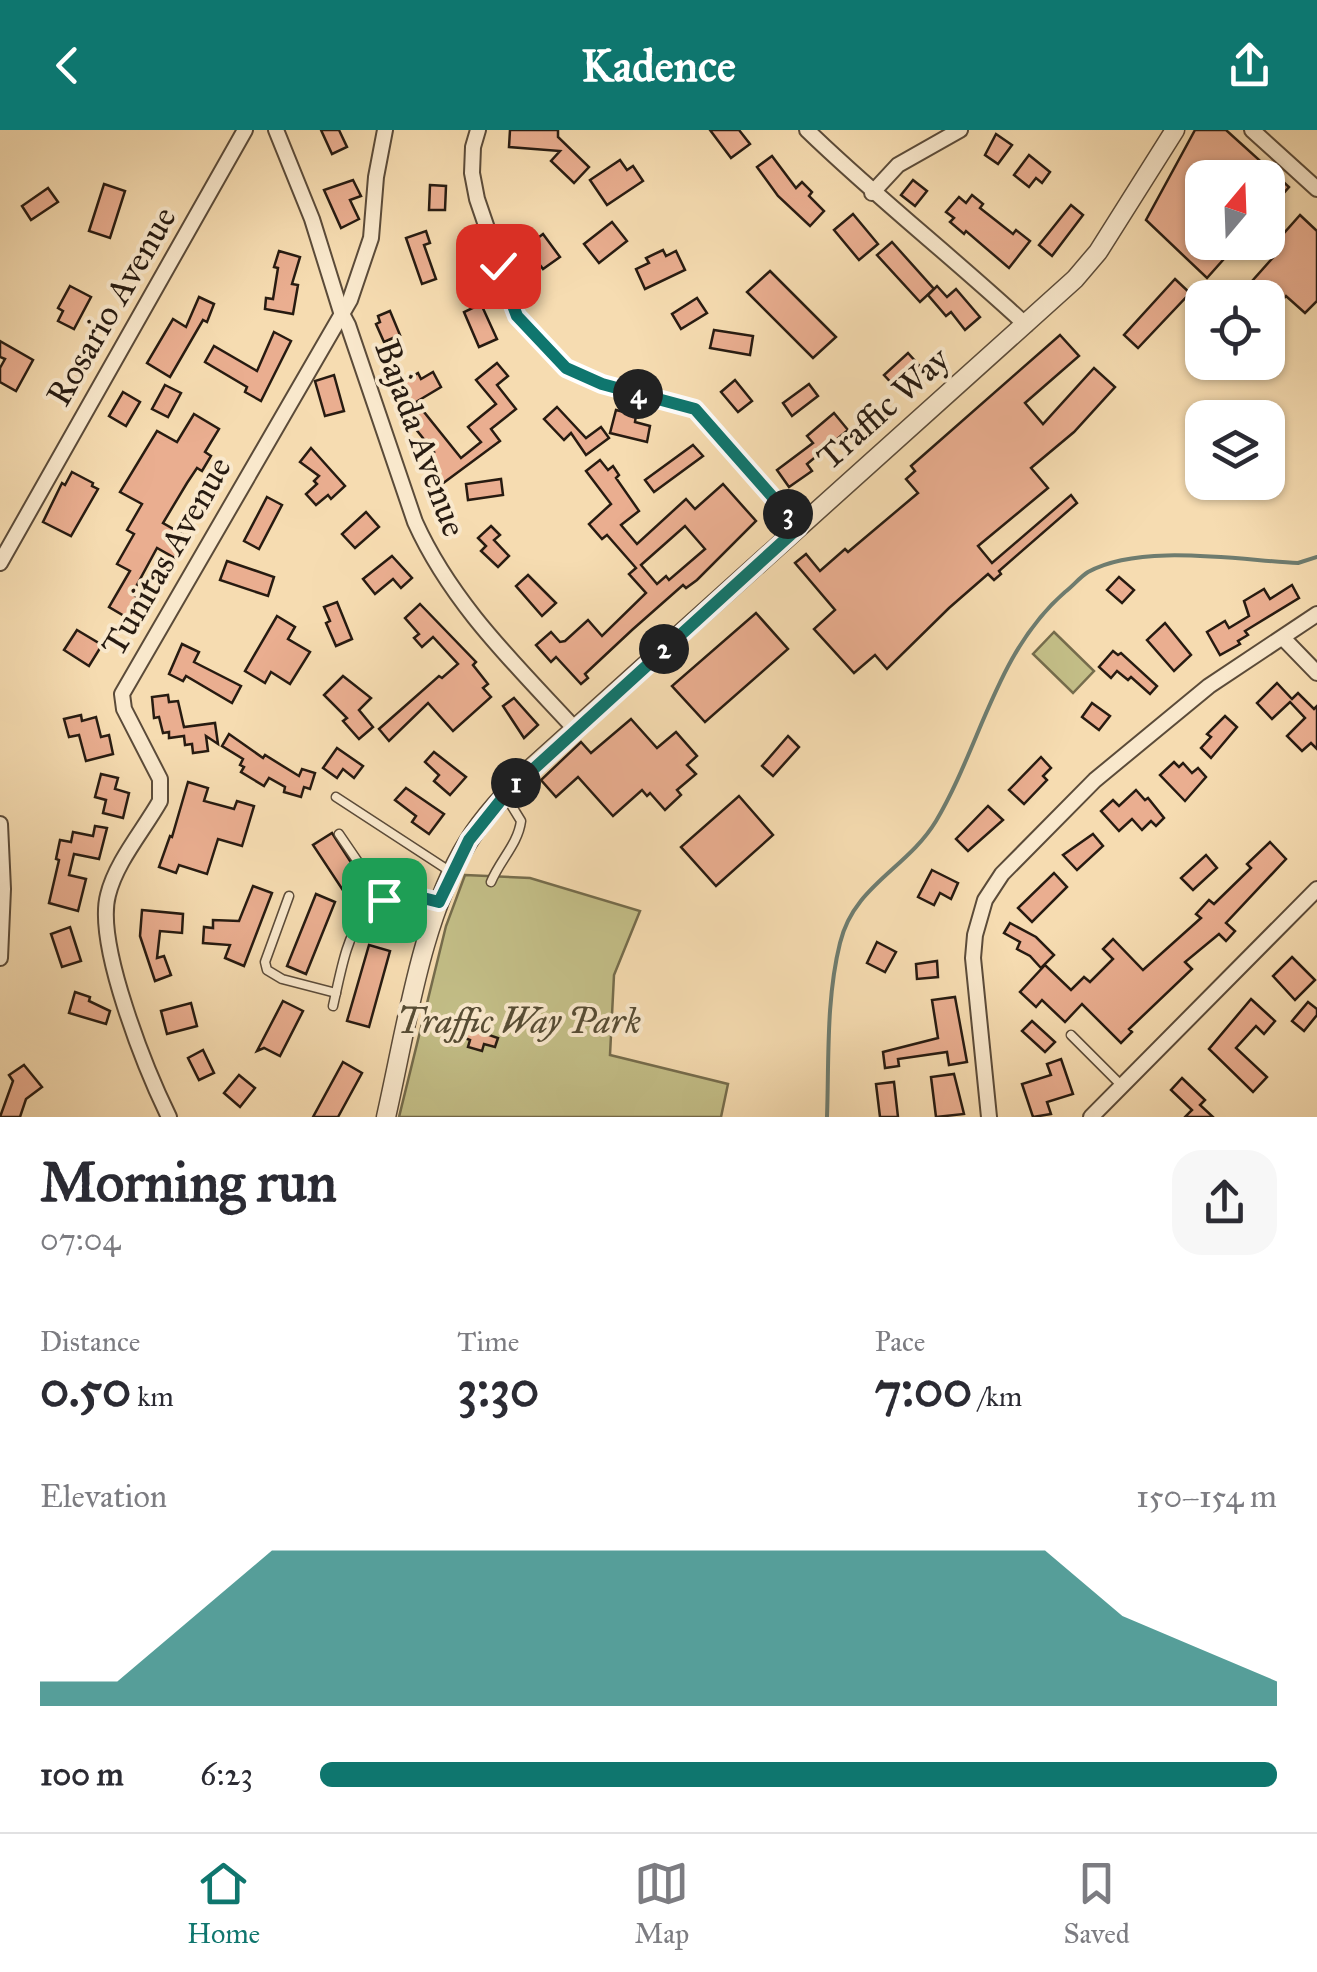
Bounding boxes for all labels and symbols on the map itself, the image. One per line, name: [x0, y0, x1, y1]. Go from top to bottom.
north arrow: [1185, 160, 1285, 260]
street label: Rosario Avenue: [37, 199, 186, 414]
pin: [456, 224, 541, 309]
street label: Bajada Avenue: [365, 334, 476, 542]
street label: Traffic Way: [808, 337, 959, 479]
pin: 4: [613, 369, 663, 419]
street label: Tunitas Avenue: [92, 449, 241, 664]
pin: 3: [763, 489, 813, 539]
pin: 2: [639, 624, 689, 674]
pin: 1: [491, 758, 541, 808]
pin: [342, 858, 427, 943]
park label: Traffic Way Park: [397, 1000, 641, 1043]

